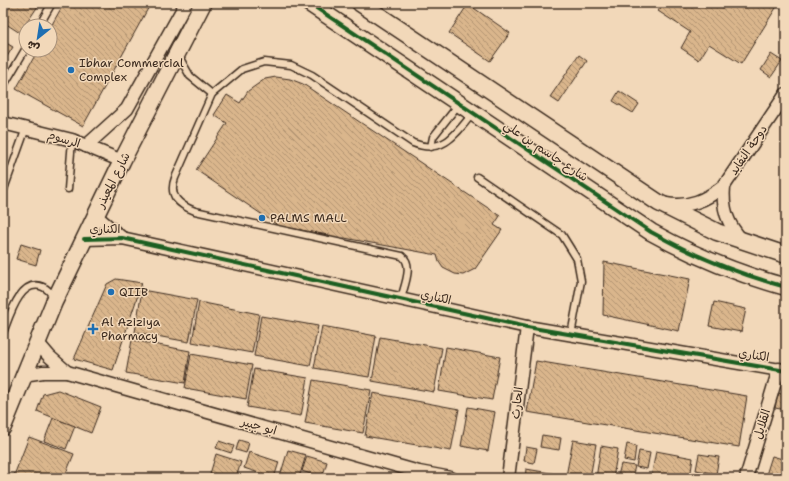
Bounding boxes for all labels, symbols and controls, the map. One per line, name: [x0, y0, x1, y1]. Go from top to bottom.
north arrow: [18, 18, 58, 58]
text: ش: [24, 37, 42, 56]
place label: Ibhar Commercial Complex: [79, 55, 184, 85]
marker: Ibhar Commercial Complex: [66, 65, 76, 75]
street label: شارع جاسم بن علي: [499, 117, 591, 188]
street label: دوحة النفايد: [725, 122, 771, 178]
street label: الرسوم: [45, 126, 82, 153]
street label: شارع المعيذر: [92, 150, 135, 212]
place label: PALMS MALL: [270, 210, 347, 226]
marker: PALMS MALL: [257, 213, 267, 223]
street label: الكناري: [89, 221, 121, 238]
place label: QIIB: [119, 284, 148, 300]
street label: الكناري: [419, 286, 453, 309]
marker: QIIB: [106, 287, 116, 297]
place label: Al Aziziya Pharmacy: [101, 314, 161, 344]
marker: Al Aziziya Pharmacy: [88, 324, 98, 334]
street label: الكناري: [737, 345, 771, 366]
street label: الحارث: [507, 386, 527, 420]
street label: القلايل: [750, 407, 774, 441]
street label: ابو جبير: [238, 413, 279, 439]

